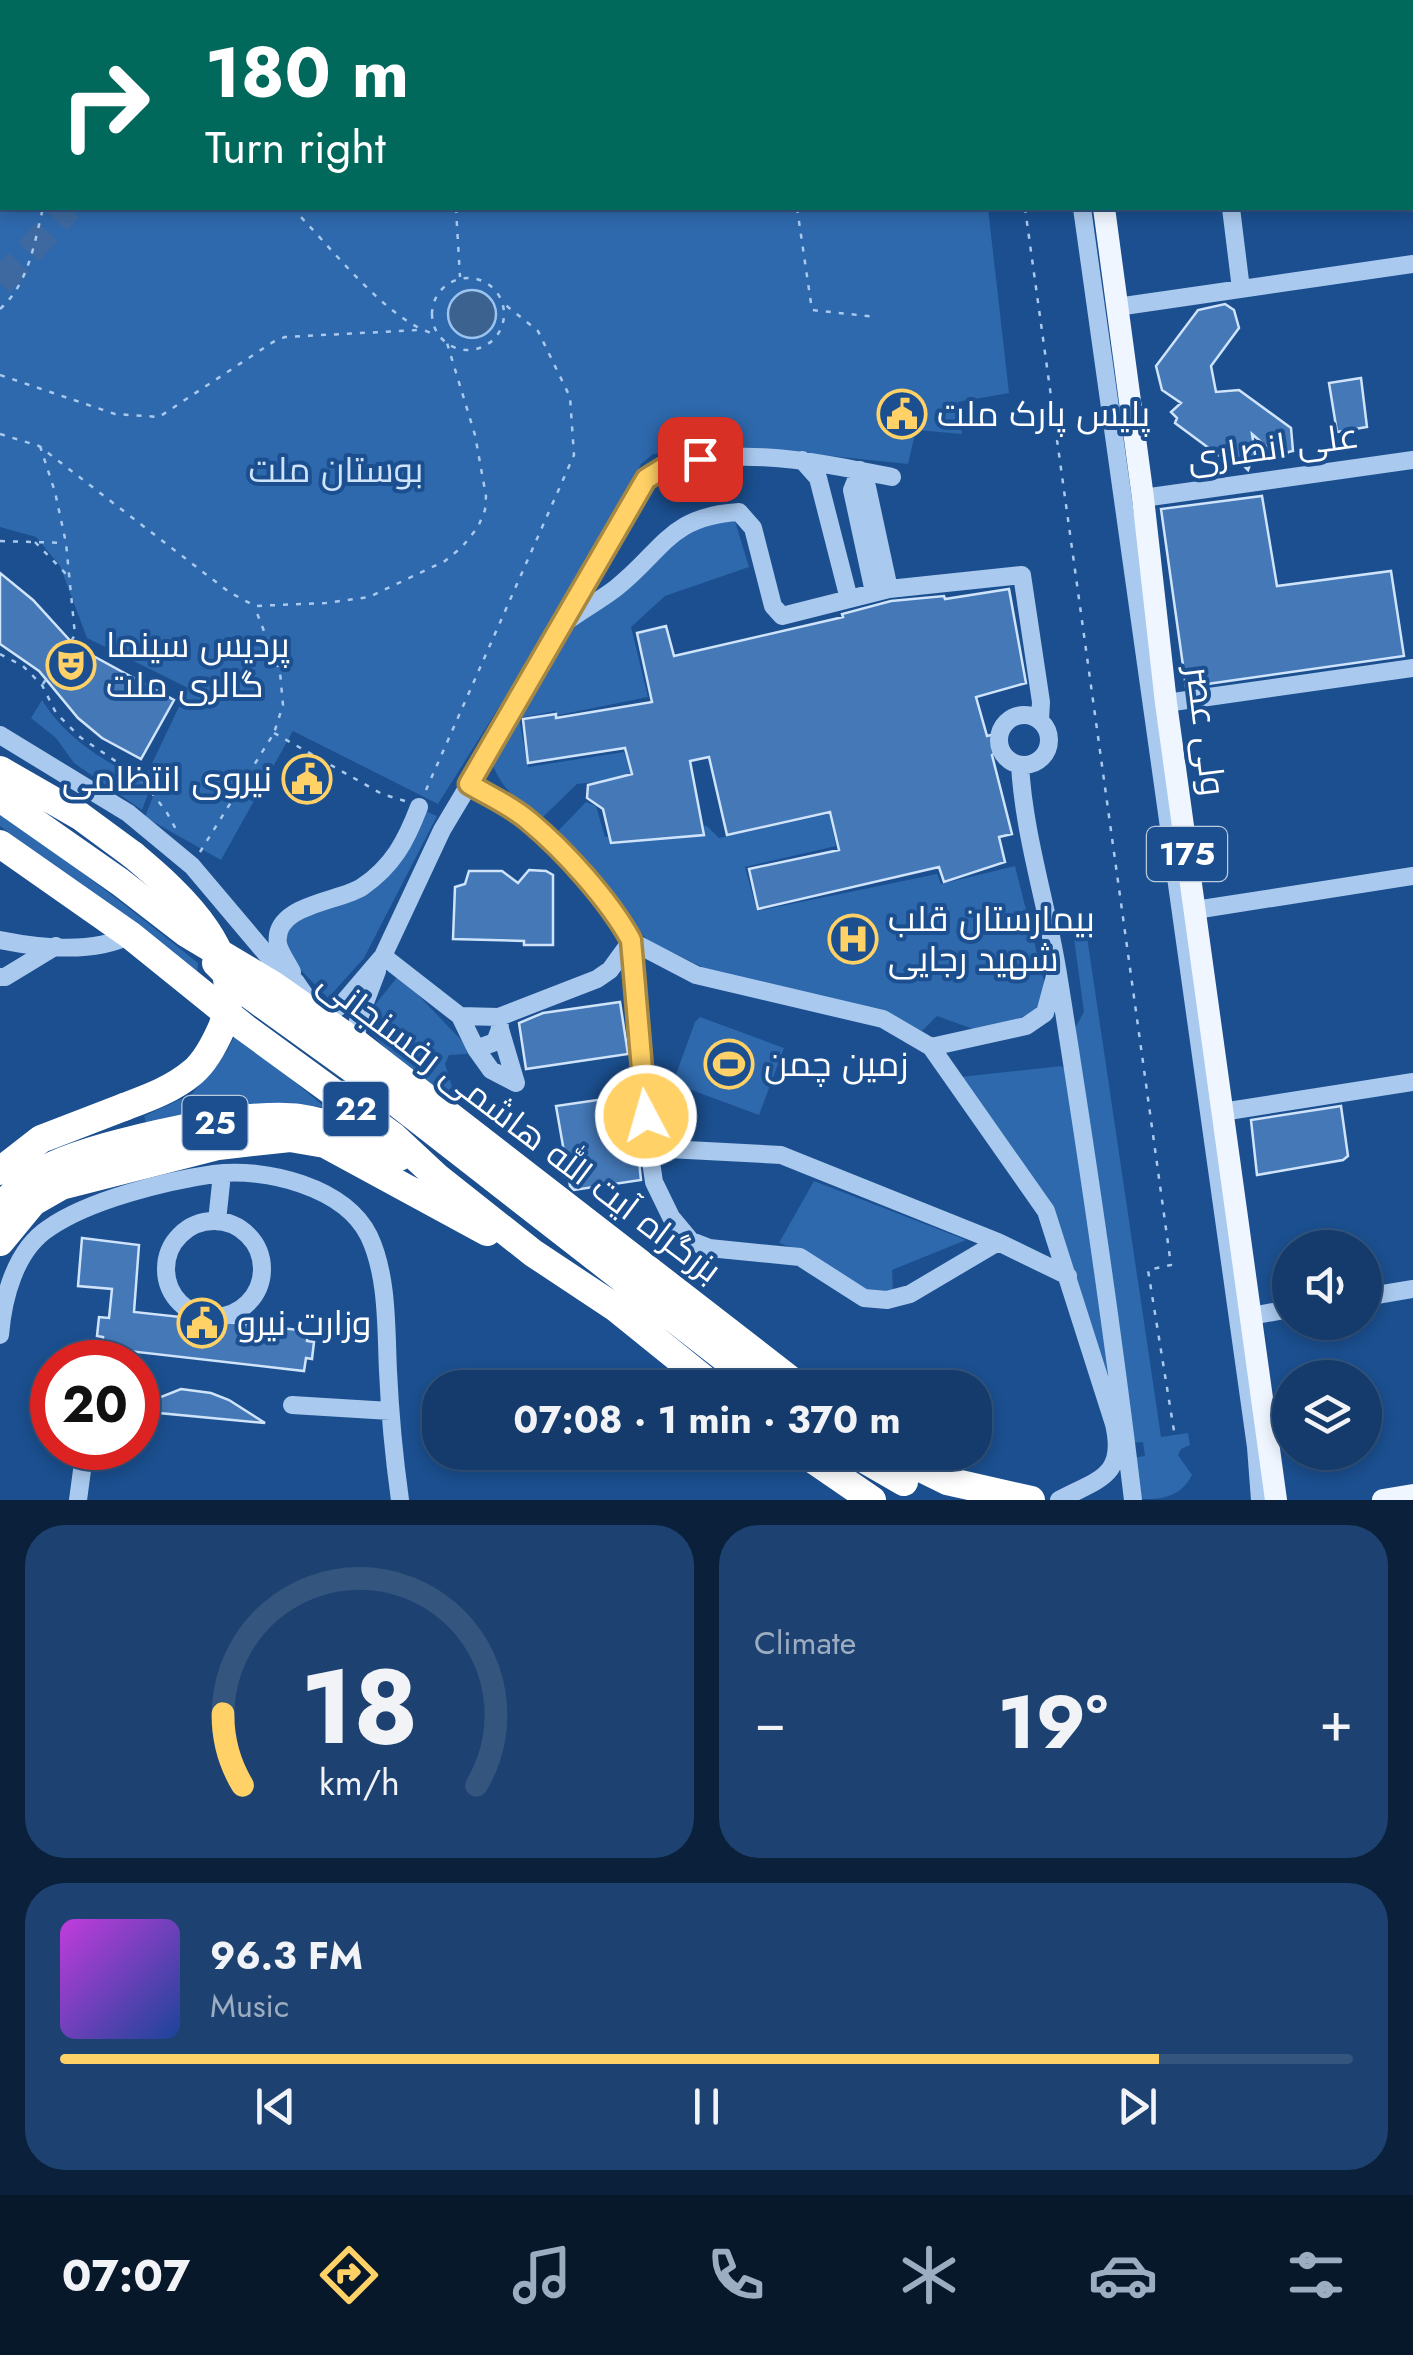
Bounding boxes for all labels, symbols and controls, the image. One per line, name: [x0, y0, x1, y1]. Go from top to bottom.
text: 180 m: [205, 22, 409, 123]
icon: right: [40, 40, 170, 170]
text: Turn right: [205, 115, 386, 180]
public building icon: پلیس پارک ملت: [876, 388, 928, 440]
place label: پلیس پارک ملت: [937, 389, 1150, 439]
street label: علی انصاری: [1184, 410, 1362, 484]
pin: [658, 417, 743, 502]
icon: arrive: [673, 432, 728, 487]
park label: بوستان ملت: [249, 445, 423, 495]
place label: پردیس سینما گالری ملت: [106, 620, 290, 710]
theatre icon: پردیس سینما گالری ملت: [45, 639, 97, 691]
street label: ولی عصر: [1173, 661, 1239, 799]
public building icon: نیروی انتظامی: [281, 753, 333, 805]
place label: نیروی انتظامی: [62, 754, 272, 804]
road number: 175: [1147, 827, 1227, 881]
place label: بیمارستان قلب شهید رجایی: [888, 894, 1095, 984]
hospital icon: بیمارستان قلب شهید رجایی: [827, 913, 879, 965]
street label: بزرگراه آیت الله هاشمی رفسنجانی: [308, 958, 732, 1294]
sports icon: زمین چمن: [703, 1038, 755, 1090]
place label: زمین چمن: [764, 1039, 908, 1089]
position arrow: [594, 1064, 698, 1168]
road number: 22: [324, 1082, 388, 1136]
road number: 25: [182, 1096, 248, 1150]
map controls: [1272, 1230, 1382, 1470]
button: sound: [1272, 1230, 1382, 1340]
public building icon: وزارت نیرو: [176, 1297, 228, 1349]
place label: وزارت نیرو: [237, 1298, 371, 1348]
speed limit sign: 20: [30, 1340, 160, 1470]
button: layers: [1272, 1360, 1382, 1470]
text: 07:08 · 1 min · 370 m: [513, 1392, 901, 1447]
text: Climate: [754, 1620, 856, 1666]
text: 18: [300, 1632, 419, 1782]
text: 19°: [997, 1668, 1108, 1776]
text: −: [754, 1682, 786, 1762]
text: +: [1319, 1682, 1353, 1762]
text: km/h: [319, 1757, 400, 1808]
text: 96.3 FM: [210, 1928, 363, 1983]
text: Music: [210, 1983, 289, 2029]
icon: previous: [248, 2079, 303, 2134]
icon: pause: [679, 2079, 734, 2134]
icon: next: [1110, 2079, 1165, 2134]
icon: directions: [314, 2240, 384, 2310]
icon: music: [507, 2240, 577, 2310]
icon: phone: [701, 2240, 771, 2310]
icon: climate: [894, 2240, 964, 2310]
icon: car: [1088, 2240, 1158, 2310]
icon: filters: [1281, 2240, 1351, 2310]
text: 07:07: [62, 2243, 190, 2308]

